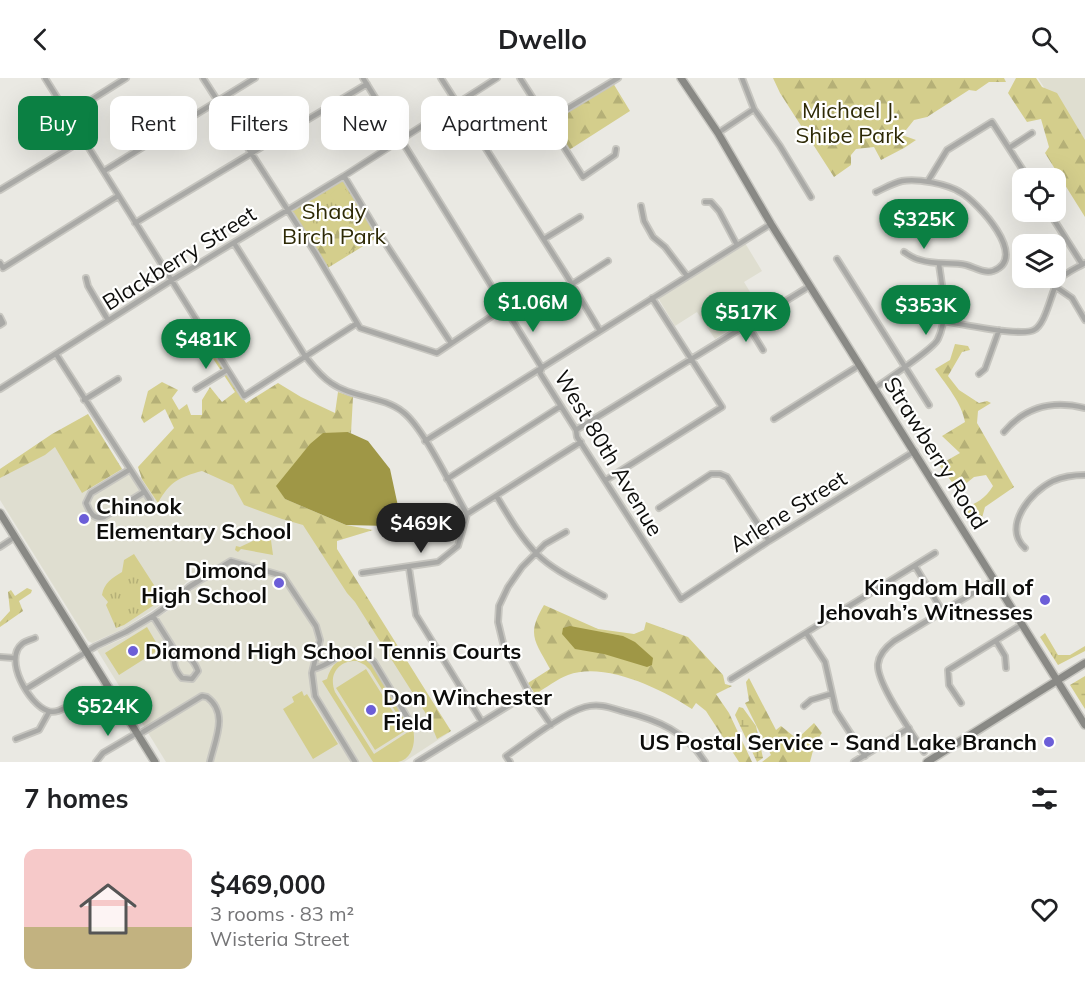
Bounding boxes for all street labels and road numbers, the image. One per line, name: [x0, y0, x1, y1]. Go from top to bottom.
street label: Blackberry Street: [97, 199, 261, 316]
street label: West 80th Avenue: [548, 365, 670, 541]
street label: Strawberry Road: [878, 372, 994, 534]
street label: Arlene Street: [724, 464, 852, 558]

